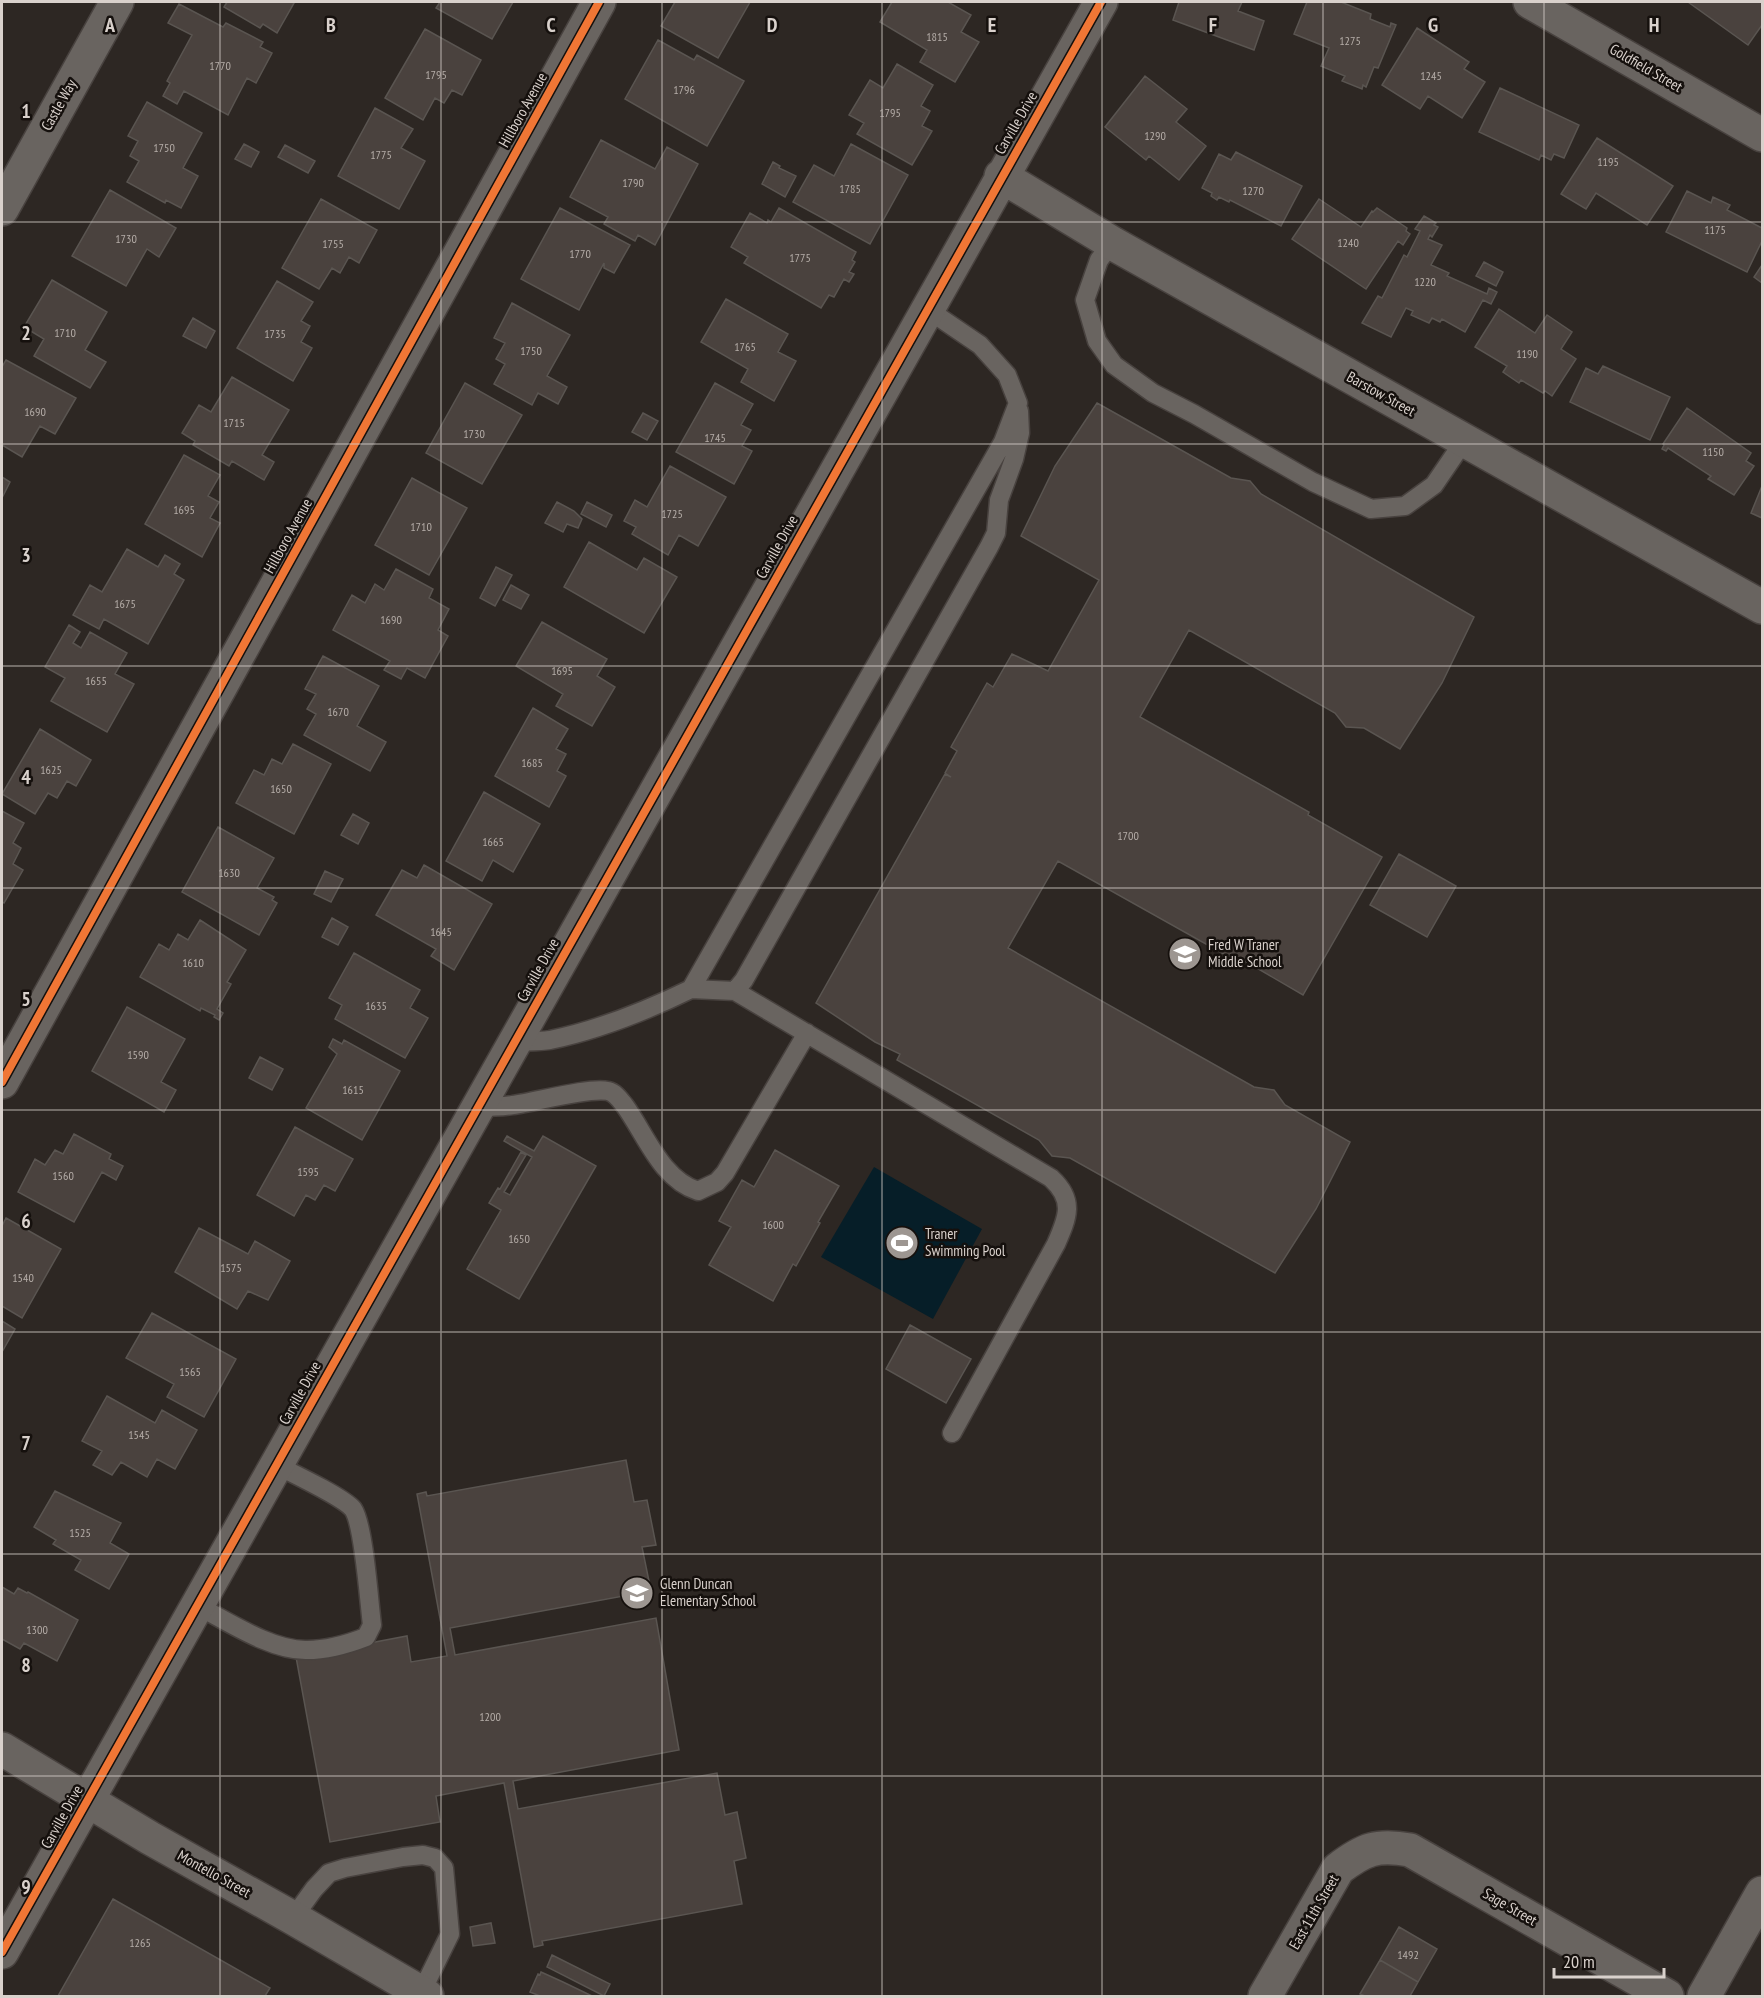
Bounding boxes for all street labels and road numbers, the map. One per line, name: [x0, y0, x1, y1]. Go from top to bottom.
street label: Goldfield Street: [1607, 39, 1686, 96]
street label: Hillboro Avenue: [494, 69, 551, 150]
street label: Castle Way: [37, 75, 81, 134]
street label: Carville Drive: [990, 88, 1041, 158]
street label: Barstow Street: [1344, 367, 1419, 420]
street label: Hillboro Avenue: [259, 495, 316, 576]
street label: Carville Drive: [751, 512, 802, 582]
street label: Carville Drive: [512, 935, 563, 1005]
street label: Carville Drive: [274, 1358, 325, 1428]
street label: Carville Drive: [36, 1782, 87, 1852]
street label: Montello Street: [174, 1846, 254, 1901]
street label: East 11th Street: [1285, 1871, 1343, 1953]
street label: Sage Street: [1480, 1884, 1541, 1930]

